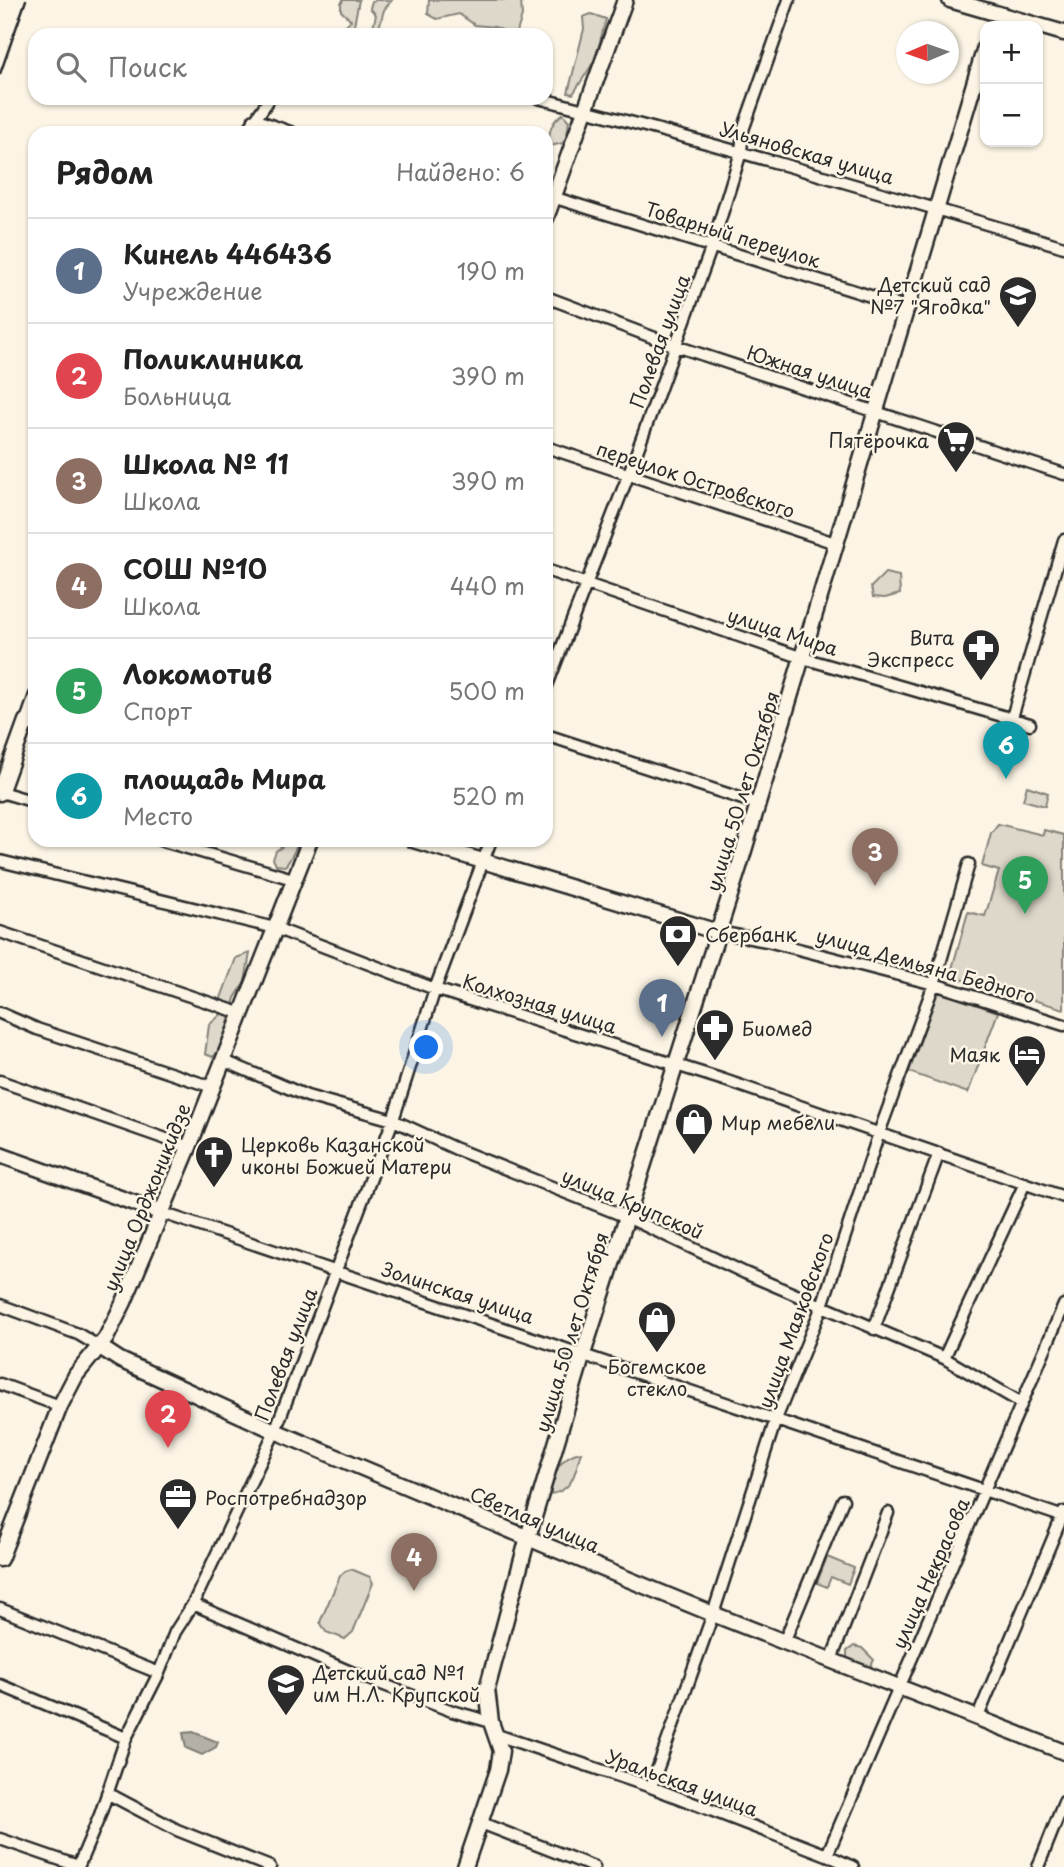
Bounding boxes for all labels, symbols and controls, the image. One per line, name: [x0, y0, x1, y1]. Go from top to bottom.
north arrow: [896, 21, 959, 84]
map controls: [980, 21, 1043, 147]
button: +: [980, 21, 1043, 84]
search box: [28, 28, 553, 105]
text: Поиск: [108, 47, 187, 86]
icon: search: [52, 48, 90, 86]
button: −: [980, 84, 1043, 147]
street label: Ульяновская улица: [717, 114, 897, 190]
text: Рядом: [56, 149, 154, 194]
text: Найдено: 6: [396, 154, 525, 189]
street label: Товарный переулок: [642, 194, 825, 274]
text: Кинель 446436: [123, 234, 332, 273]
text: 1: [74, 253, 85, 288]
text: 190 m: [457, 253, 525, 288]
street label: Полевая улица: [622, 270, 696, 412]
place label: Детский сад №7 "Ягодка": [870, 270, 991, 320]
text: Учреждение: [123, 273, 263, 308]
school or university icon: Детский сад №7 "Ягодка": [997, 274, 1039, 329]
street label: Южная улица: [744, 337, 876, 405]
text: Поликлиника: [123, 339, 303, 378]
text: 2: [71, 358, 87, 393]
text: 390 m: [451, 358, 525, 393]
text: Больница: [123, 378, 231, 413]
supermarket icon: Пятёрочка: [935, 419, 977, 474]
place label: Пятёрочка: [828, 426, 929, 454]
street label: переулок Островского: [593, 434, 799, 524]
text: Школа № 11: [123, 444, 289, 483]
text: 3: [71, 463, 87, 498]
text: 390 m: [451, 463, 525, 498]
text: Школа: [123, 483, 200, 518]
text: СОШ №10: [123, 549, 267, 588]
text: 4: [71, 568, 87, 603]
text: 440 m: [450, 568, 525, 603]
text: Школа: [123, 588, 200, 623]
street label: улица Мира: [724, 600, 842, 662]
place label: Вита Экспресс: [867, 623, 954, 673]
pharmacy icon: Вита Экспресс: [960, 627, 1002, 682]
text: Локомотив: [123, 654, 272, 693]
text: 5: [72, 673, 86, 708]
text: 500 m: [448, 673, 525, 708]
street label: улица 50 лет Октября: [698, 687, 786, 895]
text: Спорт: [123, 693, 192, 728]
pin: 6: [983, 721, 1029, 779]
text: площадь Мира: [123, 759, 326, 798]
text: 6: [71, 778, 87, 813]
text: 520 m: [452, 778, 525, 813]
text: Место: [123, 798, 193, 833]
pin: 3: [852, 828, 898, 886]
pin: 5: [1002, 856, 1048, 914]
bank icon: Сбербанк: [657, 913, 699, 968]
place label: Сбербанк: [705, 920, 797, 948]
street label: улица Демьяна Бедного: [813, 920, 1039, 1010]
street label: Колхозная улица: [460, 966, 620, 1040]
pin: 1: [639, 979, 685, 1037]
pharmacy icon: Биомед: [694, 1007, 736, 1062]
place label: Биомед: [742, 1014, 813, 1042]
your location: [409, 1030, 443, 1064]
hotel icon: Маяк: [1006, 1033, 1048, 1088]
place label: Маяк: [950, 1040, 1001, 1068]
street label: улица Орджоникидзе: [95, 1099, 197, 1295]
shop icon: Мир мебели: [673, 1101, 715, 1156]
place label: Мир мебели: [721, 1108, 835, 1136]
place label: Церковь Казанской иконы Божией Матери: [241, 1130, 452, 1180]
church icon: Церковь Казанской иконы Божией Матери: [193, 1134, 235, 1189]
street label: улица Крупской: [558, 1161, 708, 1245]
street label: улица 50 лет Октября: [527, 1228, 615, 1436]
street label: улица Маяковского: [750, 1228, 840, 1412]
street label: Золинская улица: [378, 1254, 538, 1330]
street label: Полевая улица: [247, 1283, 323, 1425]
shop icon: Богемское стекло: [636, 1299, 678, 1354]
place label: Богемское стекло: [607, 1352, 707, 1402]
pin: 2: [145, 1390, 191, 1448]
office icon: Роспотребнадзор: [157, 1476, 199, 1531]
street label: Светлая улица: [466, 1479, 604, 1559]
place label: Роспотребнадзор: [205, 1483, 367, 1511]
street label: улица Некрасова: [884, 1493, 976, 1653]
pin: 4: [391, 1533, 437, 1591]
place label: Детский сад №1 им Н.Л. Крупской: [312, 1658, 480, 1708]
school or university icon: Детский сад №1 им Н.Л. Крупской: [265, 1662, 307, 1717]
street label: Уральская улица: [602, 1742, 762, 1823]

